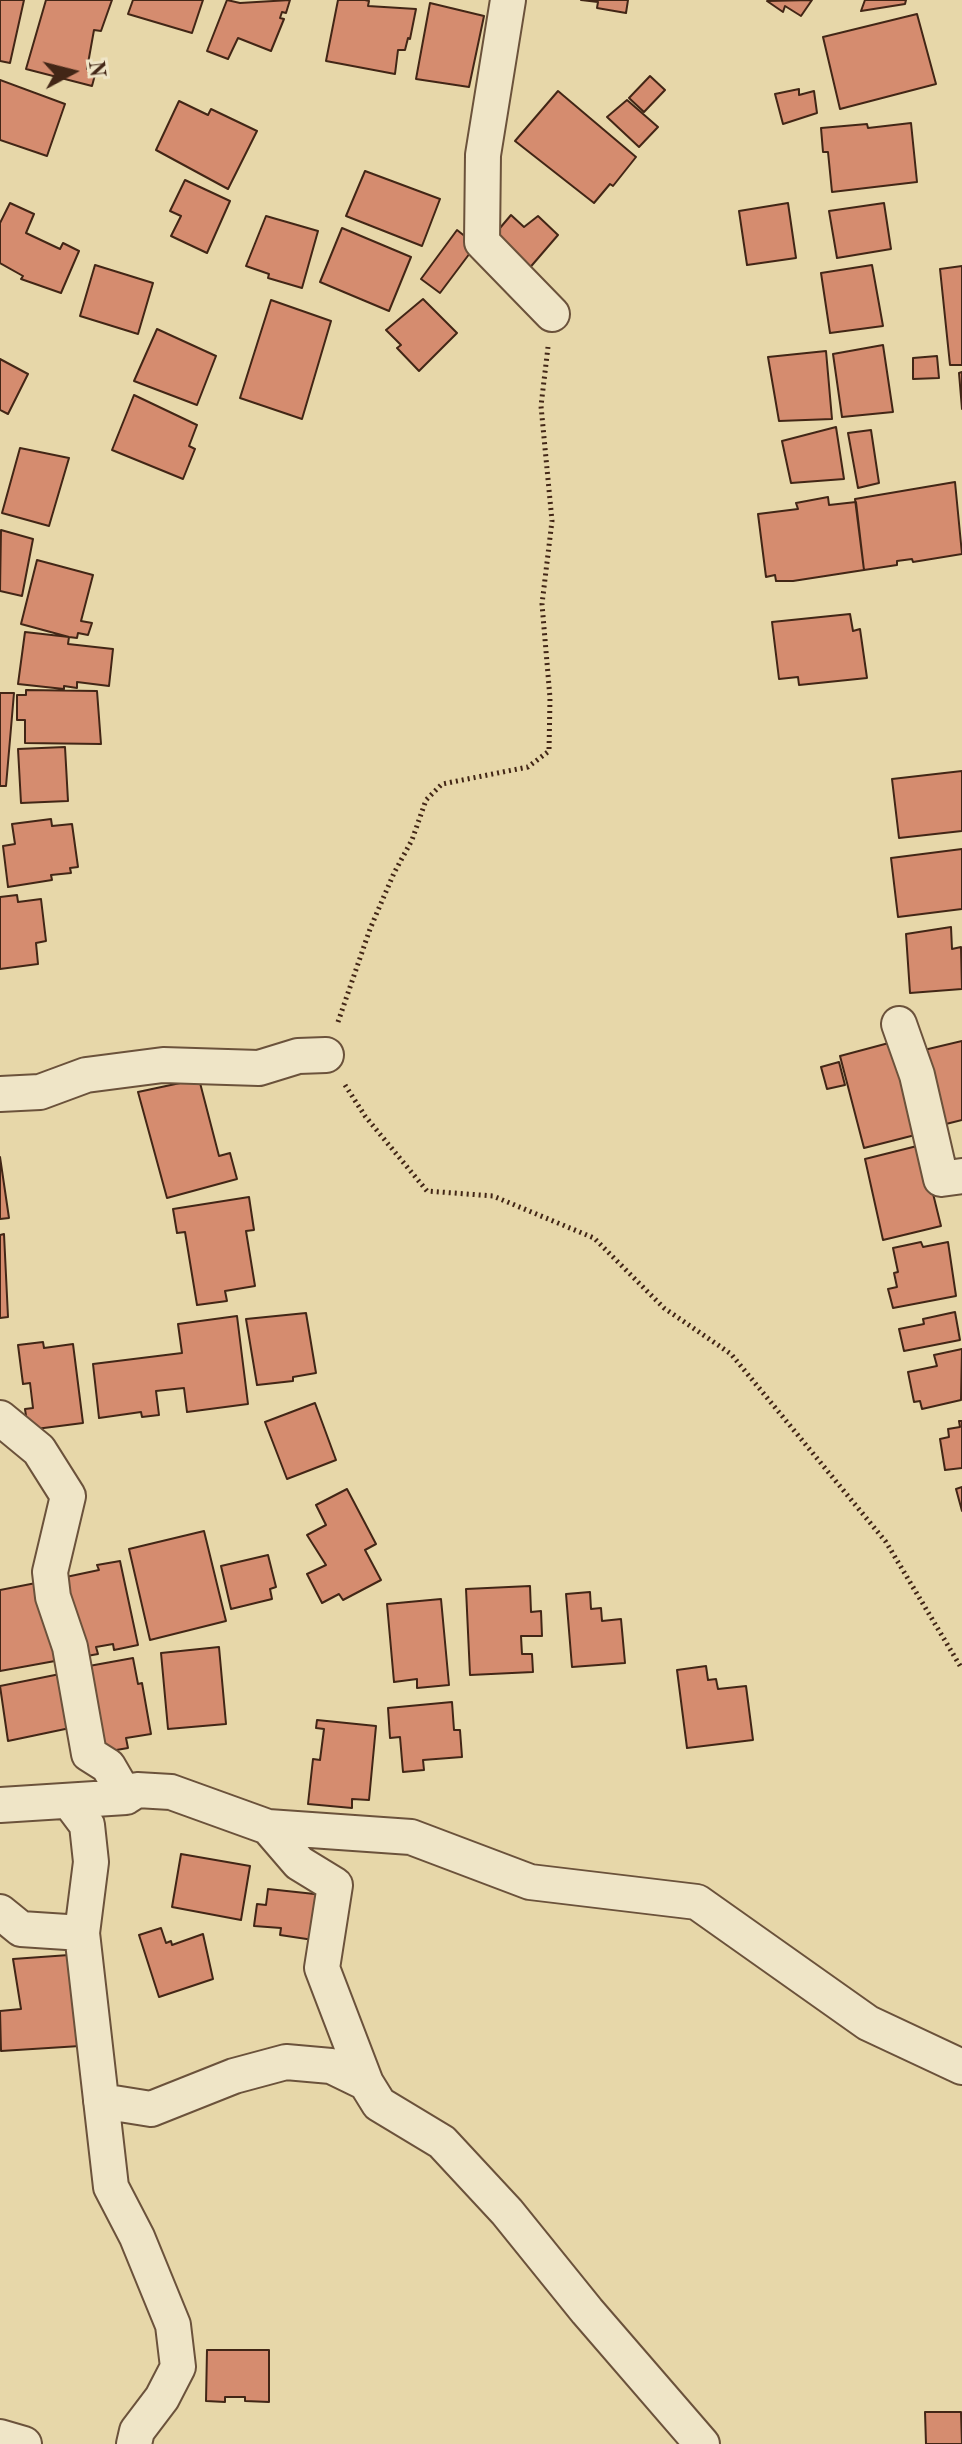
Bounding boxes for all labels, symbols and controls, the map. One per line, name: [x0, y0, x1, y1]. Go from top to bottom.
north arrow: [32, 32, 112, 112]
text: N: [84, 59, 108, 79]

